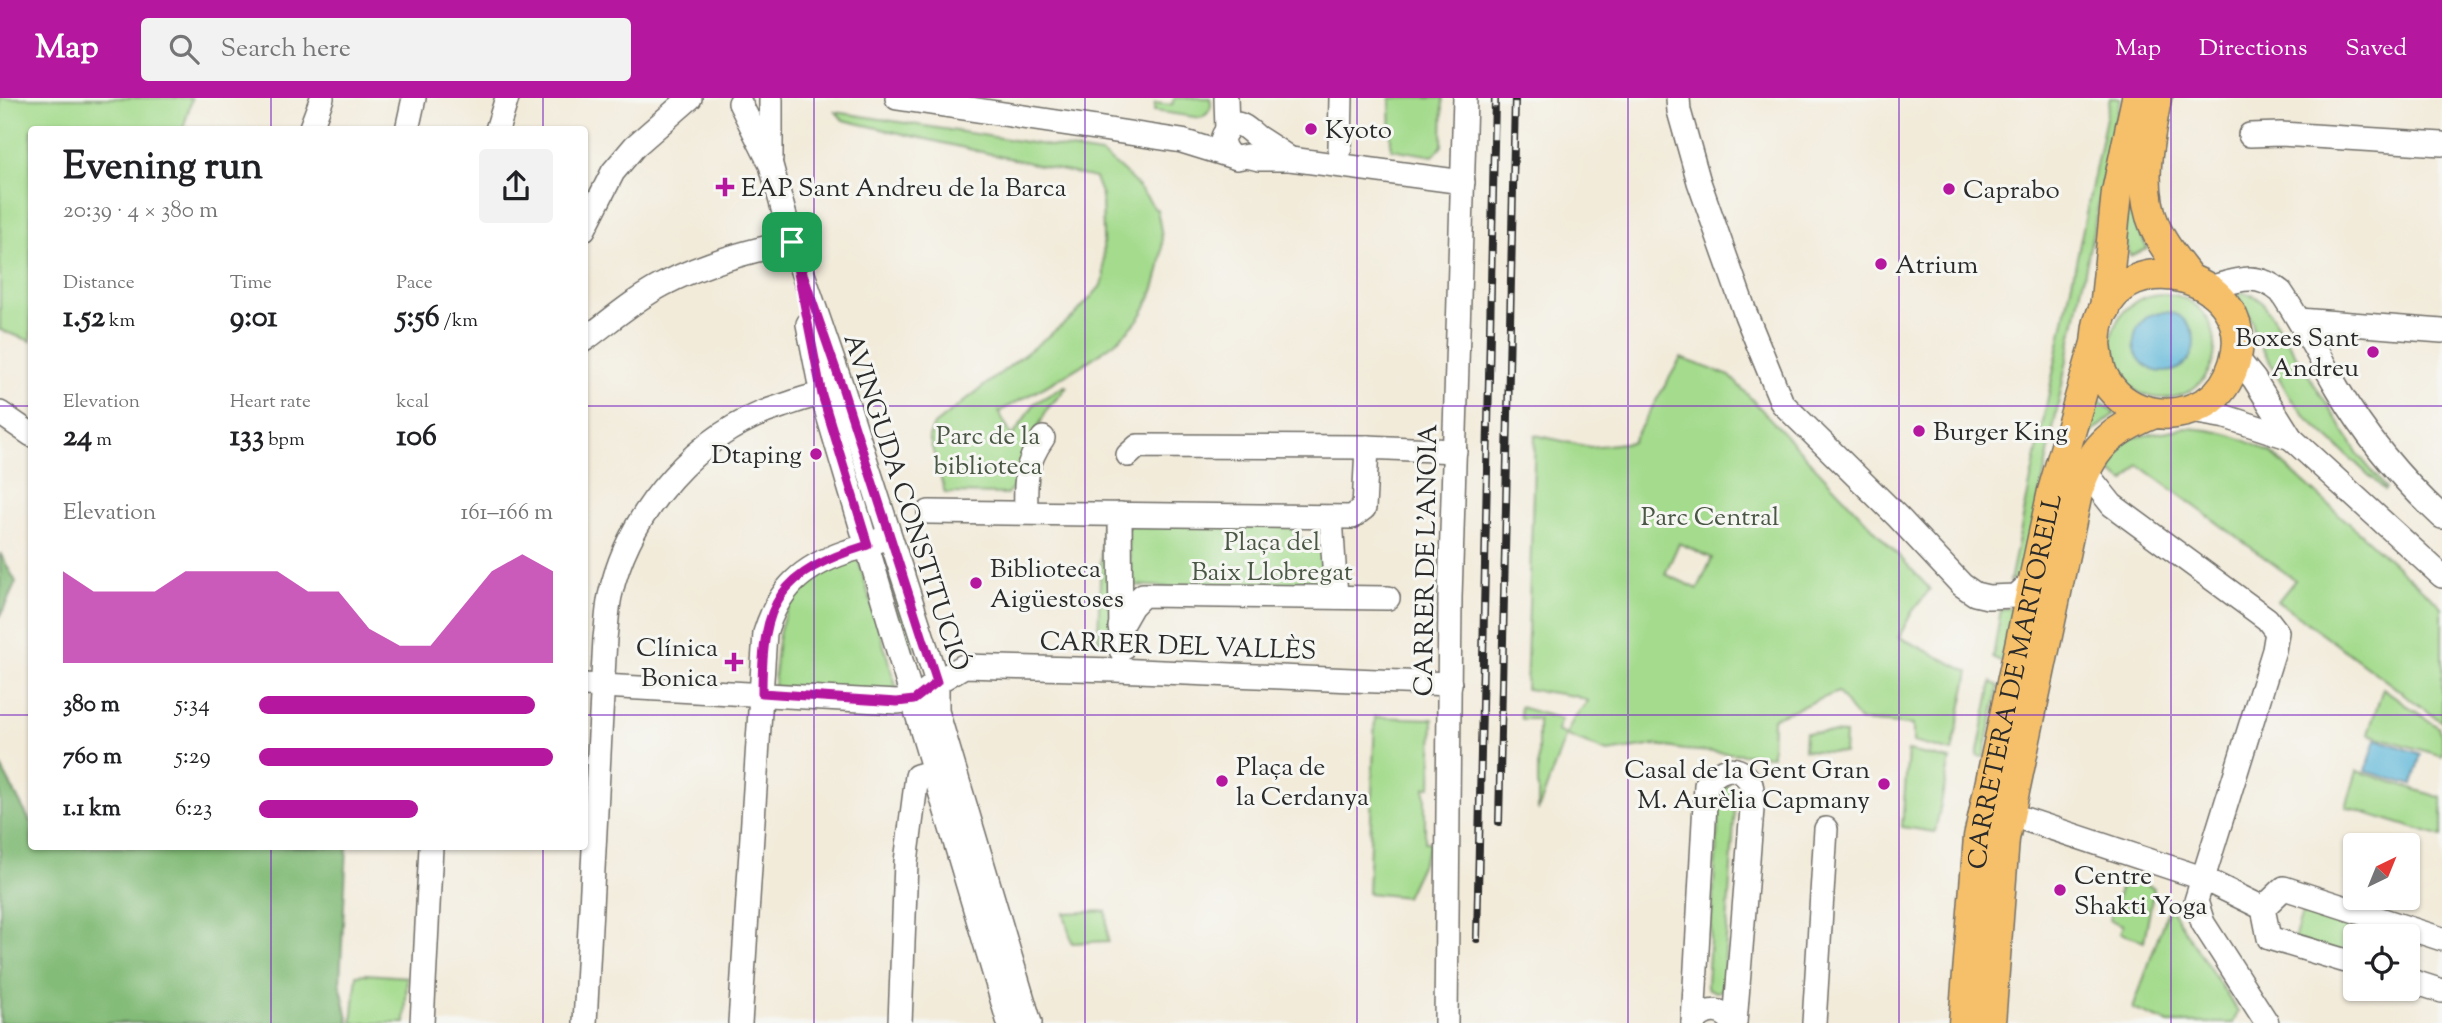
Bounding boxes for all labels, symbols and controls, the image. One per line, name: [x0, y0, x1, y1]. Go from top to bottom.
search box: [141, 18, 631, 81]
text: Map: [35, 25, 99, 73]
icon: search: [165, 30, 203, 68]
text: Search here: [221, 31, 351, 68]
text: Map: [2115, 32, 2161, 66]
text: Directions: [2199, 32, 2307, 66]
text: Saved: [2345, 32, 2407, 66]
place label: Kyoto: [1325, 113, 1392, 150]
marker: Kyoto: [1303, 121, 1319, 137]
text: Evening run: [63, 142, 263, 196]
button: share: [479, 149, 553, 223]
place label: EAP Sant Andreu de la Barca: [741, 171, 1066, 208]
place label: Caprabo: [1963, 173, 2060, 210]
marker: EAP Sant Andreu de la Barca: [715, 177, 735, 197]
marker: Caprabo: [1941, 181, 1957, 197]
text: 20:39 · 4 × 380 m: [63, 195, 218, 228]
pin: [762, 212, 822, 272]
icon: arrive: [773, 223, 811, 261]
place label: Atrium: [1895, 248, 1978, 285]
marker: Atrium: [1873, 256, 1889, 272]
text: Distance: [63, 270, 135, 297]
text: Time: [230, 270, 272, 297]
text: Pace: [396, 270, 433, 297]
text: 1.52: [63, 297, 105, 340]
text: 9:01: [230, 297, 278, 340]
text: 5:56: [396, 297, 440, 340]
text: km: [105, 308, 135, 335]
text: /km: [440, 308, 478, 335]
place label: Boxes Sant Andreu: [2235, 321, 2359, 388]
street label: AVINGUDA CONSTITUCIÓ: [832, 329, 977, 676]
marker: Boxes Sant Andreu: [2365, 344, 2381, 360]
text: Elevation: [63, 389, 140, 416]
text: Heart rate: [230, 389, 311, 416]
text: kcal: [396, 389, 429, 416]
place label: Burger King: [1933, 415, 2068, 452]
text: 24: [63, 416, 92, 459]
text: 133: [230, 416, 264, 459]
text: 106: [396, 416, 437, 459]
park label: Parc de la biblioteca: [934, 419, 1042, 486]
street label: CARRER DE L'ANOIA: [1407, 423, 1448, 697]
marker: Burger King: [1911, 423, 1927, 439]
text: m: [92, 427, 112, 454]
text: bpm: [264, 427, 305, 454]
place label: Dtaping: [711, 438, 802, 475]
marker: Dtaping: [808, 446, 824, 462]
street label: CARRETERA DE MARTORELL: [1960, 490, 2073, 871]
text: Elevation: [63, 497, 156, 530]
text: 161–166 m: [461, 497, 553, 530]
park label: Parc Central: [1641, 500, 1779, 537]
park label: Plaça del Baix Llobregat: [1191, 525, 1353, 592]
place label: Biblioteca Aigüestoses: [990, 552, 1124, 619]
marker: Biblioteca Aigüestoses: [968, 575, 984, 591]
street label: CARRER DEL VALLÈS: [1039, 624, 1317, 671]
place label: Clínica Bonica: [636, 631, 718, 698]
marker: Clínica Bonica: [724, 652, 744, 672]
text: 380 m: [63, 689, 120, 722]
text: 5:34: [175, 689, 210, 722]
text: 760 m: [63, 741, 122, 774]
text: 5:29: [175, 741, 211, 774]
place label: Plaça de la Cerdanya: [1236, 750, 1369, 817]
place label: Casal de la Gent Gran M. Aurèlia Capmany: [1624, 753, 1870, 820]
marker: Plaça de la Cerdanya: [1214, 773, 1230, 789]
marker: Casal de la Gent Gran M. Aurèlia Capmany: [1876, 776, 1892, 792]
text: 1.1 km: [63, 793, 121, 826]
text: 6:23: [175, 793, 212, 826]
north arrow: [2343, 833, 2420, 910]
map controls: [2343, 833, 2420, 1001]
place label: Centre Shakti Yoga: [2074, 859, 2207, 926]
marker: Centre Shakti Yoga: [2052, 882, 2068, 898]
button: locate: [2343, 924, 2420, 1001]

